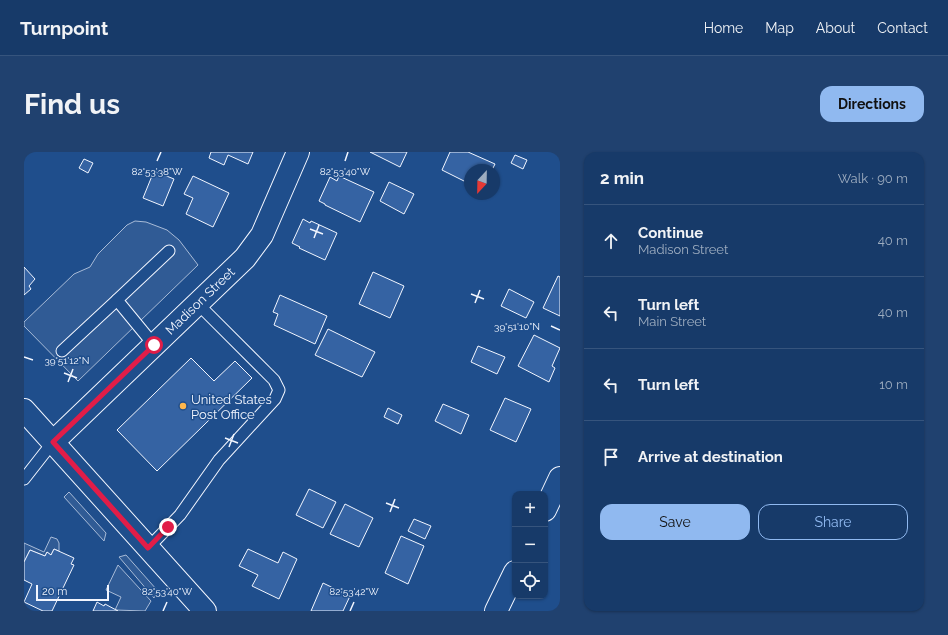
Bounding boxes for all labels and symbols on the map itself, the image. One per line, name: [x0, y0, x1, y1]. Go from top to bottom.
north arrow: [464, 164, 500, 200]
text: 82°53'38"W: [132, 166, 183, 177]
text: 82°53'40"W: [320, 166, 371, 177]
street label: Madison Street: [162, 264, 238, 338]
text: 39°51'10"N: [494, 321, 540, 332]
route start: [145, 336, 163, 354]
text: 39°51'12"N: [45, 355, 89, 366]
place label: United States Post Office: [191, 392, 272, 422]
marker: United States Post Office: [178, 401, 188, 411]
route end: [159, 518, 177, 536]
scale bar: [36, 583, 109, 602]
text: 82°53'40"W: [142, 586, 193, 597]
text: 82°53'42"W: [329, 586, 379, 597]

